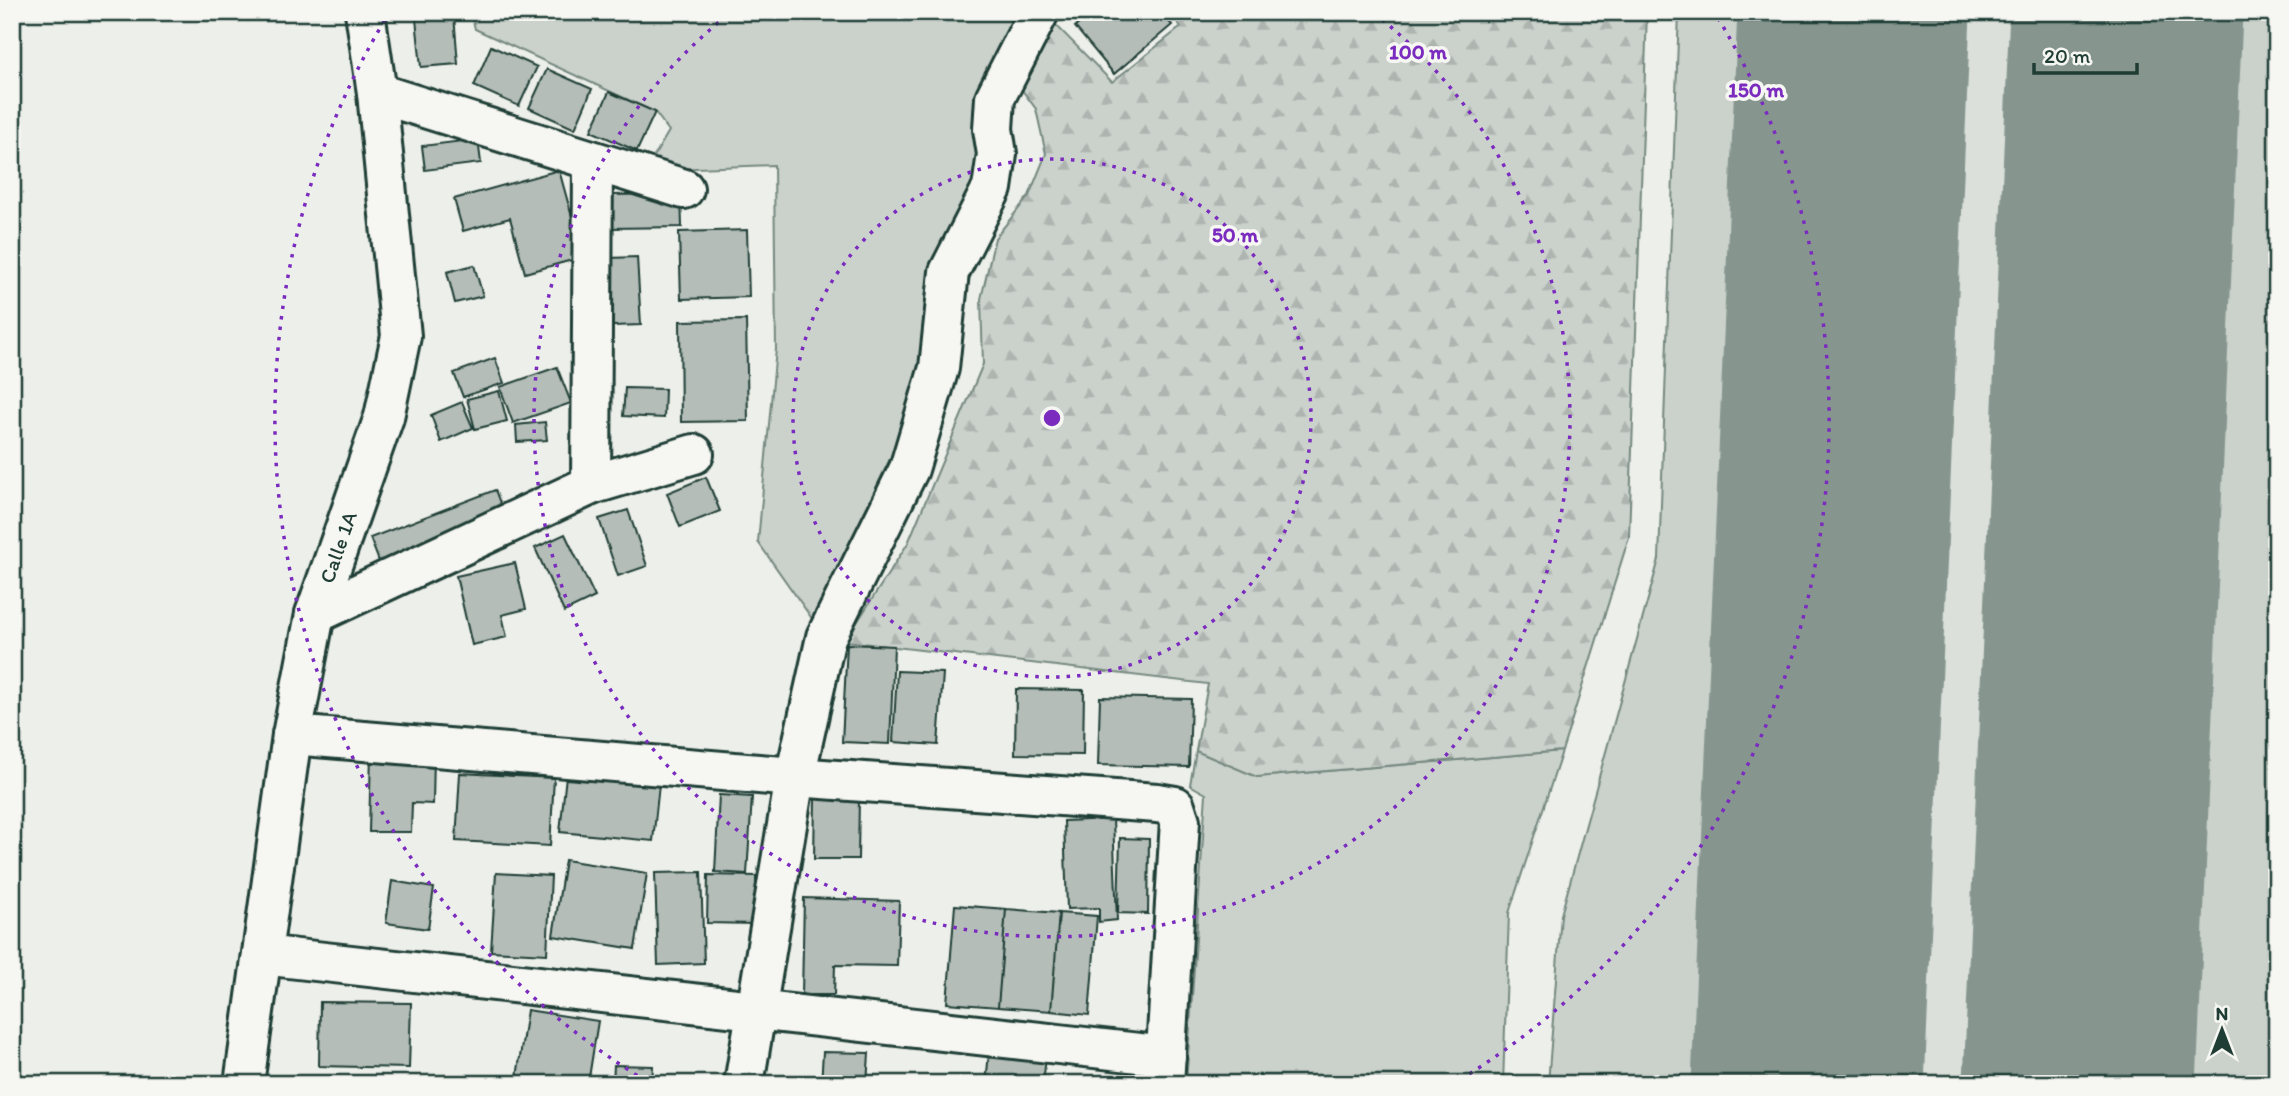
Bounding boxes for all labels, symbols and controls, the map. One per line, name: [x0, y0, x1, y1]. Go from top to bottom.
scale bar: [2034, 32, 2137, 76]
text: 100 m: [1389, 39, 1447, 64]
text: 20 m: [2044, 43, 2091, 68]
text: 150 m: [1728, 77, 1784, 102]
text: 50 m: [1212, 222, 1259, 247]
centre of rings: [1040, 406, 1064, 430]
street label: Calle 1A: [314, 508, 362, 586]
north arrow: [2188, 995, 2258, 1064]
text: N: [2216, 1002, 2228, 1025]

